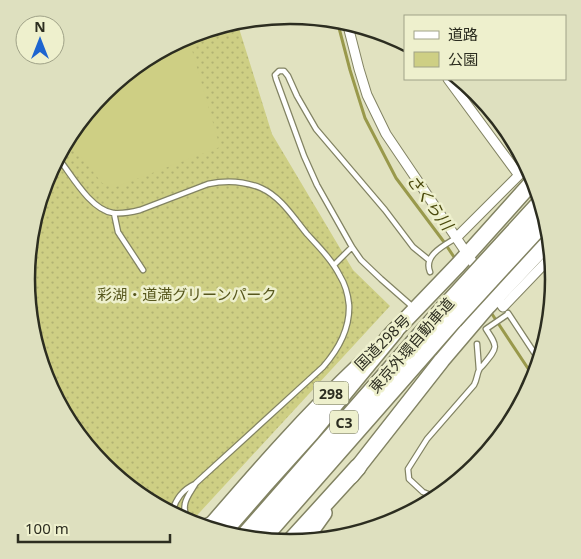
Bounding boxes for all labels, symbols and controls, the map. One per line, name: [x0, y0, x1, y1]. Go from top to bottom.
north arrow: [15, 15, 65, 65]
legend: [404, 15, 566, 80]
text: N: [34, 17, 46, 36]
text: 道路: [448, 24, 478, 44]
text: 公園: [448, 49, 478, 69]
water label: さくら川: [402, 170, 459, 236]
park label: 彩湖・道満グリーンパーク: [97, 284, 277, 304]
street label: 東京外環自動車道: [364, 293, 458, 397]
street label: 国道298号: [350, 310, 414, 374]
road number: 298: [314, 382, 348, 404]
road number: C3: [330, 411, 358, 434]
scale bar: [18, 512, 170, 544]
text: 100 m: [25, 518, 69, 538]

